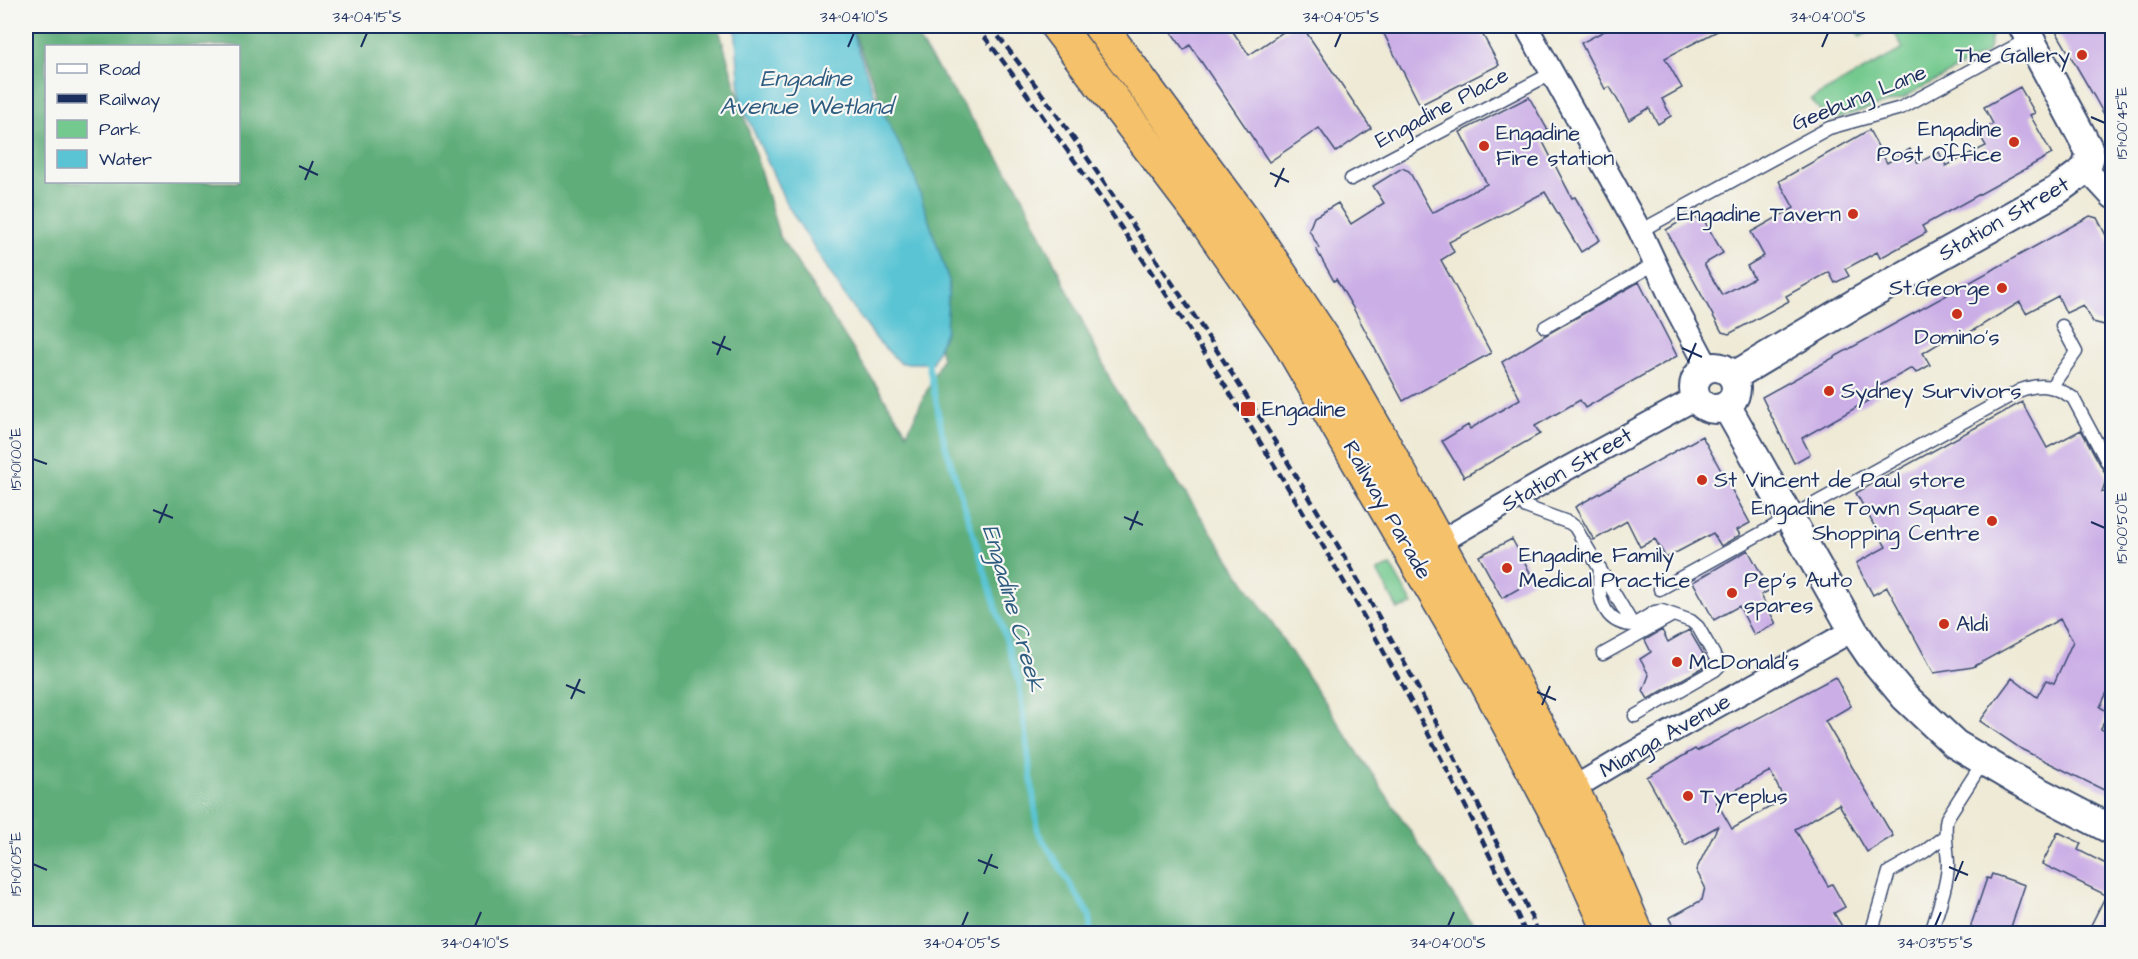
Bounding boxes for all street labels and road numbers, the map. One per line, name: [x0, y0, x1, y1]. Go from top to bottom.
street label: Geebung Lane: [1787, 57, 1932, 140]
street label: Engadine Place: [1370, 60, 1515, 157]
street label: Station Street: [1933, 169, 2075, 269]
street label: Station Street: [1496, 420, 1638, 520]
street label: Railway Parade: [1334, 435, 1439, 586]
street label: Mianga Avenue: [1594, 686, 1737, 787]

